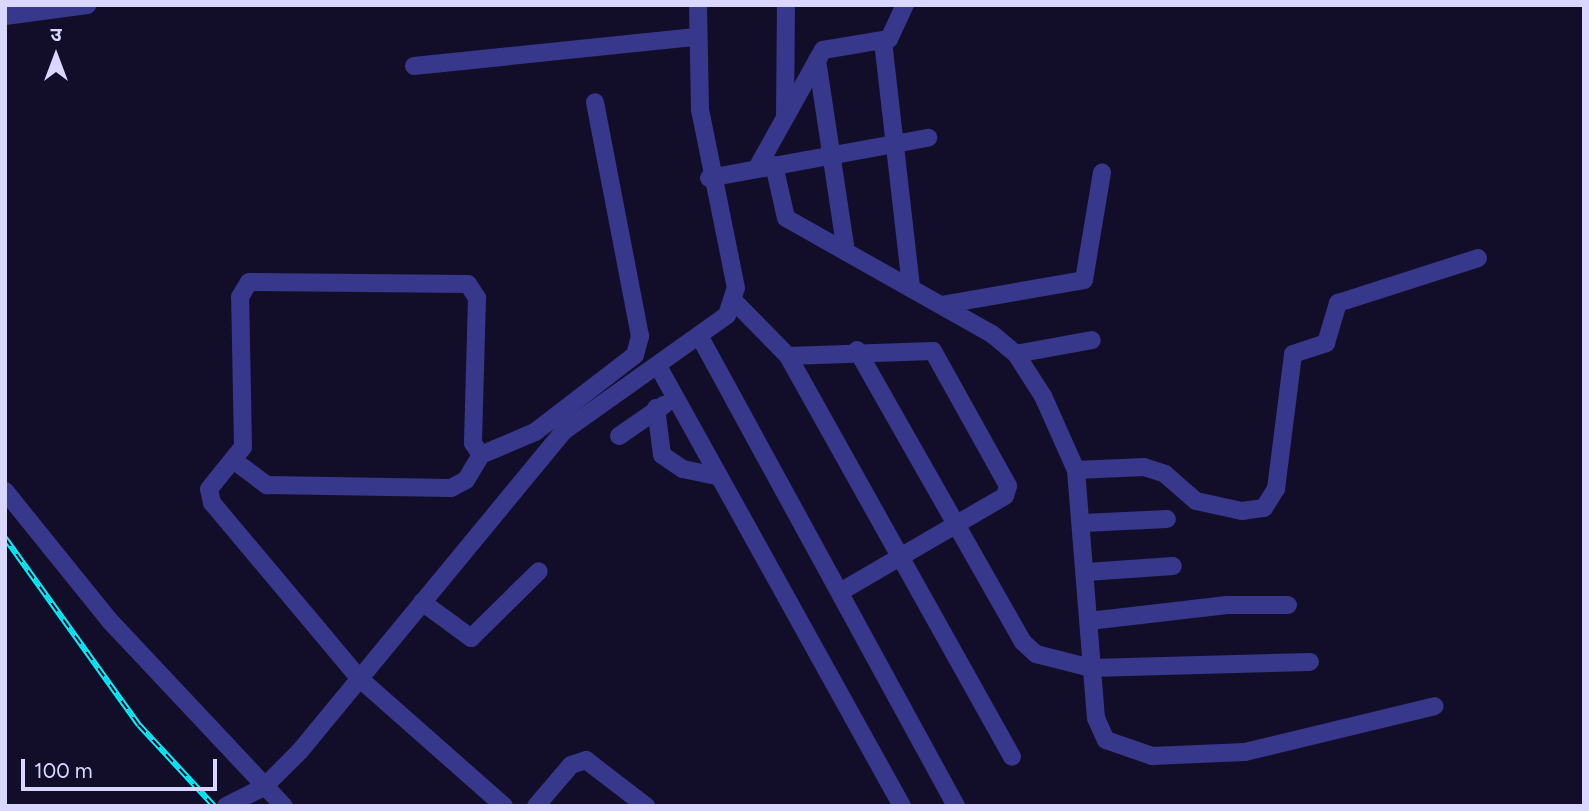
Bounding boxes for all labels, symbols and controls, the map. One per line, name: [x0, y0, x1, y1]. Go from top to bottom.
north arrow: [21, 21, 91, 91]
text: उ: [50, 23, 62, 46]
scale bar: [24, 744, 220, 788]
text: 100 m: [34, 758, 93, 783]

